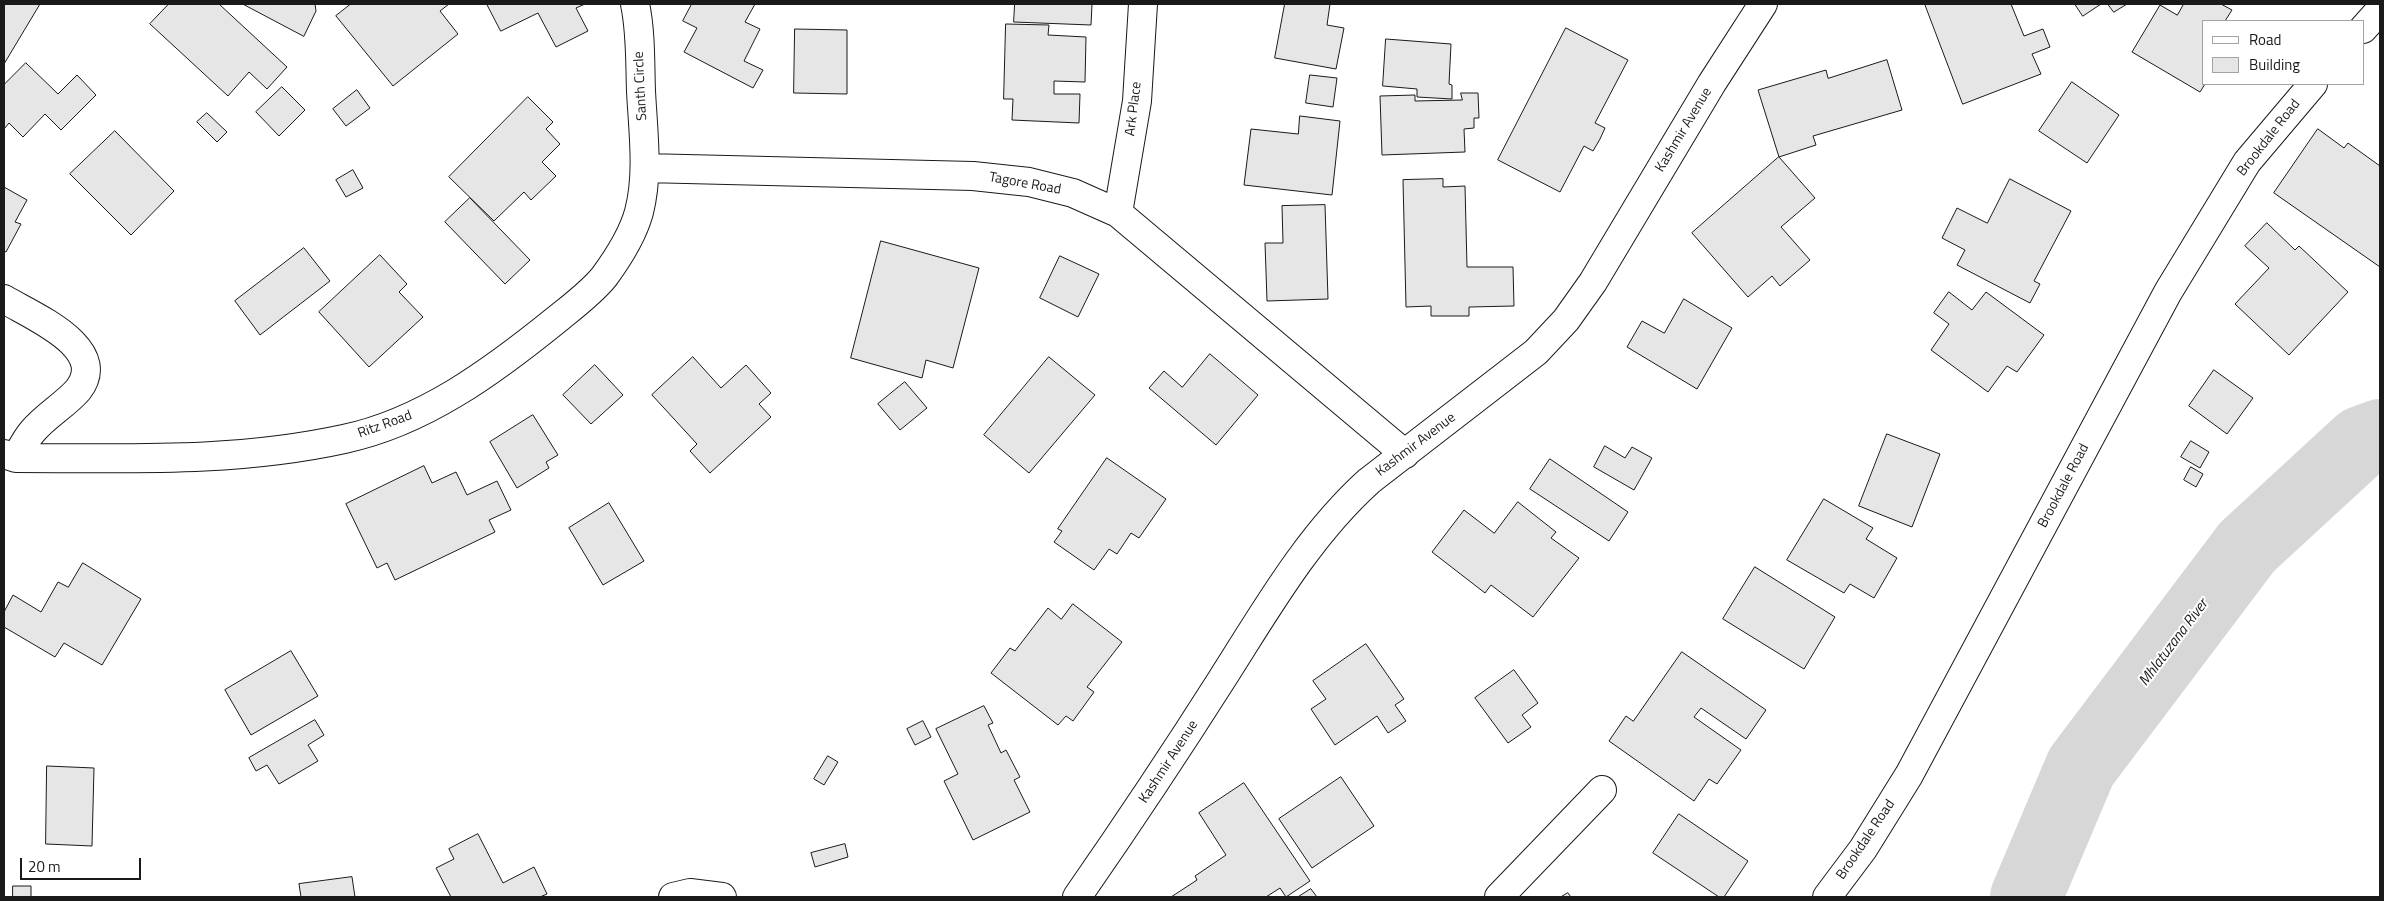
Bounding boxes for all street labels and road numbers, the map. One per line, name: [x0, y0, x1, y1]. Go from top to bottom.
street label: Santh Circle: [631, 51, 651, 121]
street label: Ark Place: [1122, 81, 1146, 137]
street label: Kashmir Avenue: [1652, 85, 1716, 175]
street label: Brookdale Road: [2234, 96, 2304, 180]
street label: Tagore Road: [988, 169, 1062, 199]
street label: Ritz Road: [356, 407, 414, 443]
street label: Kashmir Avenue: [1373, 410, 1459, 480]
street label: Brookdale Road: [2035, 441, 2093, 531]
street label: Kashmir Avenue: [1136, 717, 1202, 807]
street label: Brookdale Road: [1833, 797, 1899, 883]

